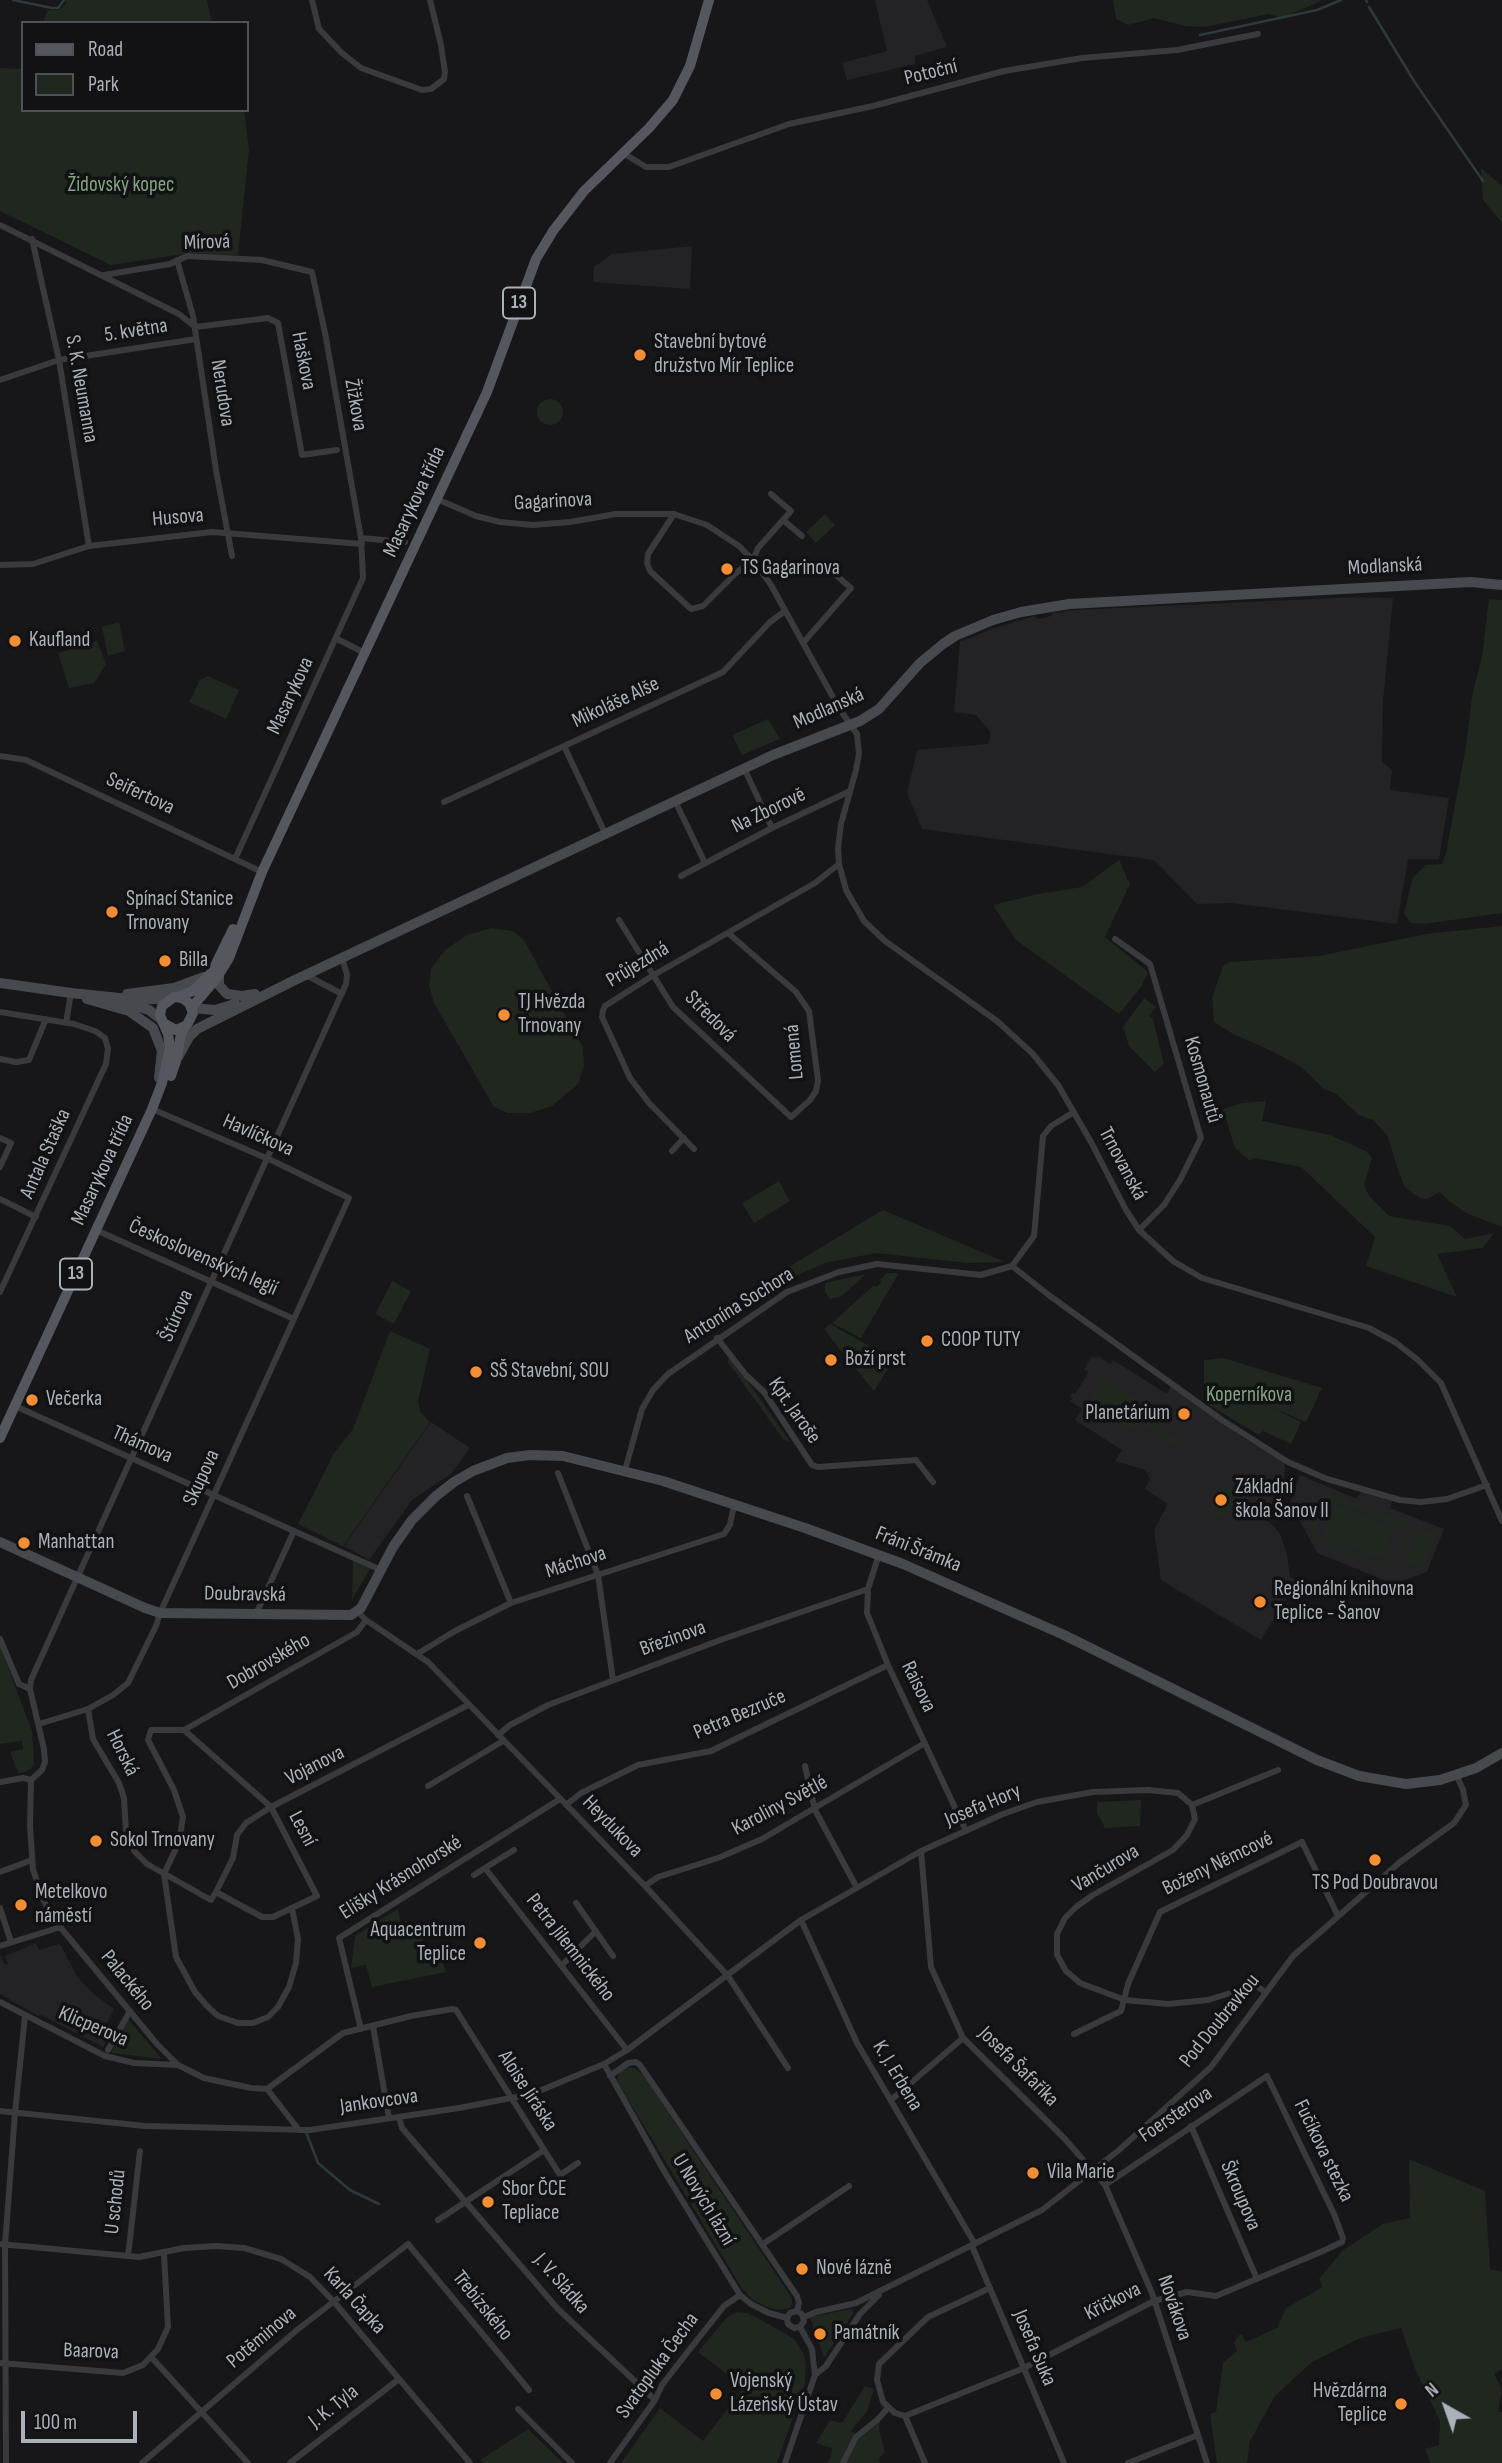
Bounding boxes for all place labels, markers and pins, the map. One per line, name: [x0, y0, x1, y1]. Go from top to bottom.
place label: Stavební bytové družstvo Mír Teplice: [654, 330, 794, 380]
marker: Stavební bytové družstvo Mír Teplice: [632, 347, 648, 363]
place label: TS Gagarinova: [741, 556, 840, 582]
marker: TS Gagarinova: [719, 561, 735, 577]
place label: Kaufland: [29, 628, 90, 654]
marker: Kaufland: [7, 633, 23, 649]
place label: Spínací Stanice Trnovany: [126, 887, 233, 937]
marker: Spínací Stanice Trnovany: [104, 904, 120, 920]
place label: Billa: [179, 948, 208, 974]
marker: Billa: [157, 953, 173, 969]
place label: TJ Hvězda Trnovany: [518, 990, 585, 1040]
marker: TJ Hvězda Trnovany: [496, 1007, 512, 1023]
place label: COOP TUTY: [941, 1328, 1020, 1354]
marker: COOP TUTY: [919, 1333, 935, 1349]
place label: Boží prst: [845, 1347, 906, 1373]
marker: Boží prst: [823, 1352, 839, 1368]
place label: SŠ Stavební, SOU: [490, 1359, 609, 1385]
marker: SŠ Stavební, SOU: [468, 1364, 484, 1380]
place label: Večerka: [46, 1387, 102, 1413]
marker: Večerka: [24, 1392, 40, 1408]
place label: Planetárium: [1085, 1401, 1170, 1427]
marker: Planetárium: [1176, 1406, 1192, 1422]
place label: Základní škola Šanov II: [1235, 1475, 1329, 1525]
marker: Základní škola Šanov II: [1213, 1492, 1229, 1508]
place label: Manhattan: [38, 1530, 114, 1556]
marker: Manhattan: [16, 1535, 32, 1551]
place label: Regionální knihovna Teplice - Šanov: [1274, 1577, 1414, 1627]
marker: Regionální knihovna Teplice - Šanov: [1252, 1594, 1268, 1610]
place label: Sokol Trnovany: [110, 1828, 215, 1854]
marker: Sokol Trnovany: [88, 1833, 104, 1849]
marker: TS Pod Doubravou: [1367, 1852, 1383, 1868]
place label: TS Pod Doubravou: [1312, 1871, 1438, 1897]
place label: Metelkovo náměstí: [35, 1880, 107, 1930]
marker: Metelkovo náměstí: [13, 1897, 29, 1913]
place label: Aquacentrum Teplice: [371, 1918, 466, 1968]
marker: Aquacentrum Teplice: [472, 1935, 488, 1951]
place label: Vila Marie: [1047, 2160, 1115, 2186]
marker: Vila Marie: [1025, 2165, 1041, 2181]
place label: Sbor ČCE Tepliace: [502, 2177, 567, 2227]
marker: Sbor ČCE Tepliace: [480, 2194, 496, 2210]
place label: Nové lázně: [816, 2256, 892, 2282]
marker: Nové lázně: [794, 2261, 810, 2277]
place label: Památník: [834, 2321, 900, 2347]
marker: Památník: [812, 2326, 828, 2342]
place label: Vojenský Lázeňský Ústav: [730, 2369, 838, 2419]
place label: Hvězdárna Teplice: [1313, 2379, 1387, 2429]
marker: Vojenský Lázeňský Ústav: [708, 2386, 724, 2402]
marker: Hvězdárna Teplice: [1393, 2396, 1409, 2412]

